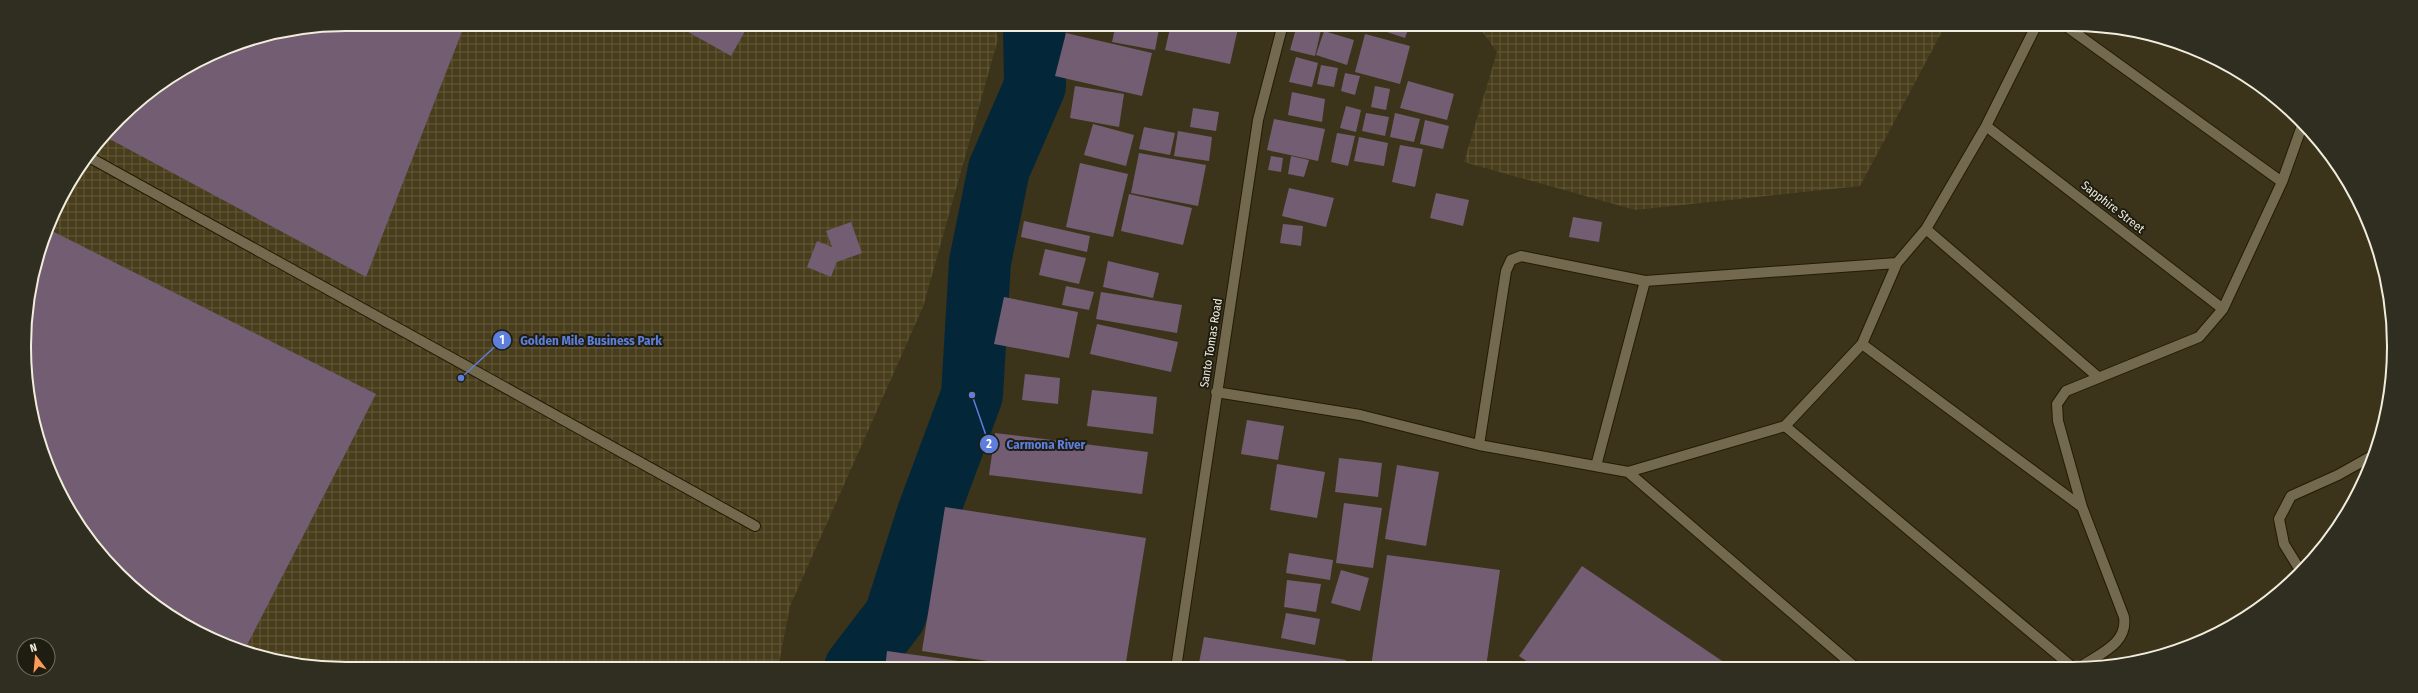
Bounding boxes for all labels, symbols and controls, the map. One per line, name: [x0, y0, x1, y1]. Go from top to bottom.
street label: Sapphire Street: [2079, 178, 2147, 236]
street label: Santo Tomas Road: [1197, 297, 1225, 389]
callout: Golden Mile Business Park: [492, 327, 670, 352]
text: 1: [499, 333, 505, 347]
text: Golden Mile Business Park: [520, 333, 662, 348]
callout: Carmona River: [979, 432, 1093, 457]
text: 2: [985, 437, 992, 451]
text: Carmona River: [1007, 437, 1086, 452]
north arrow: [16, 637, 56, 677]
text: N: [28, 641, 38, 655]

